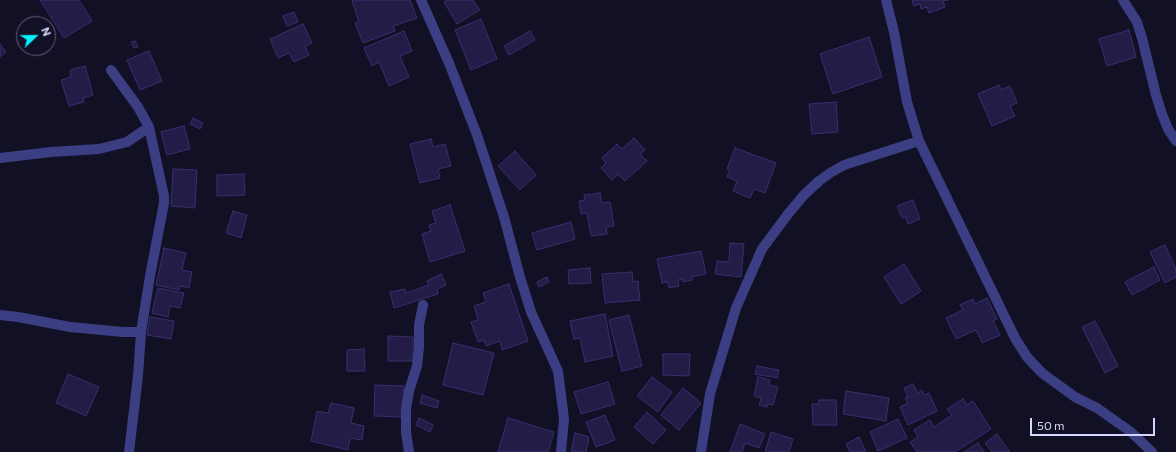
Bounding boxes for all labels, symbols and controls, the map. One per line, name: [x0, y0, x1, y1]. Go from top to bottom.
north arrow: [16, 16, 56, 56]
text: N: [39, 25, 54, 38]
scale bar: [1032, 410, 1157, 436]
text: 50 m: [1037, 418, 1065, 432]

